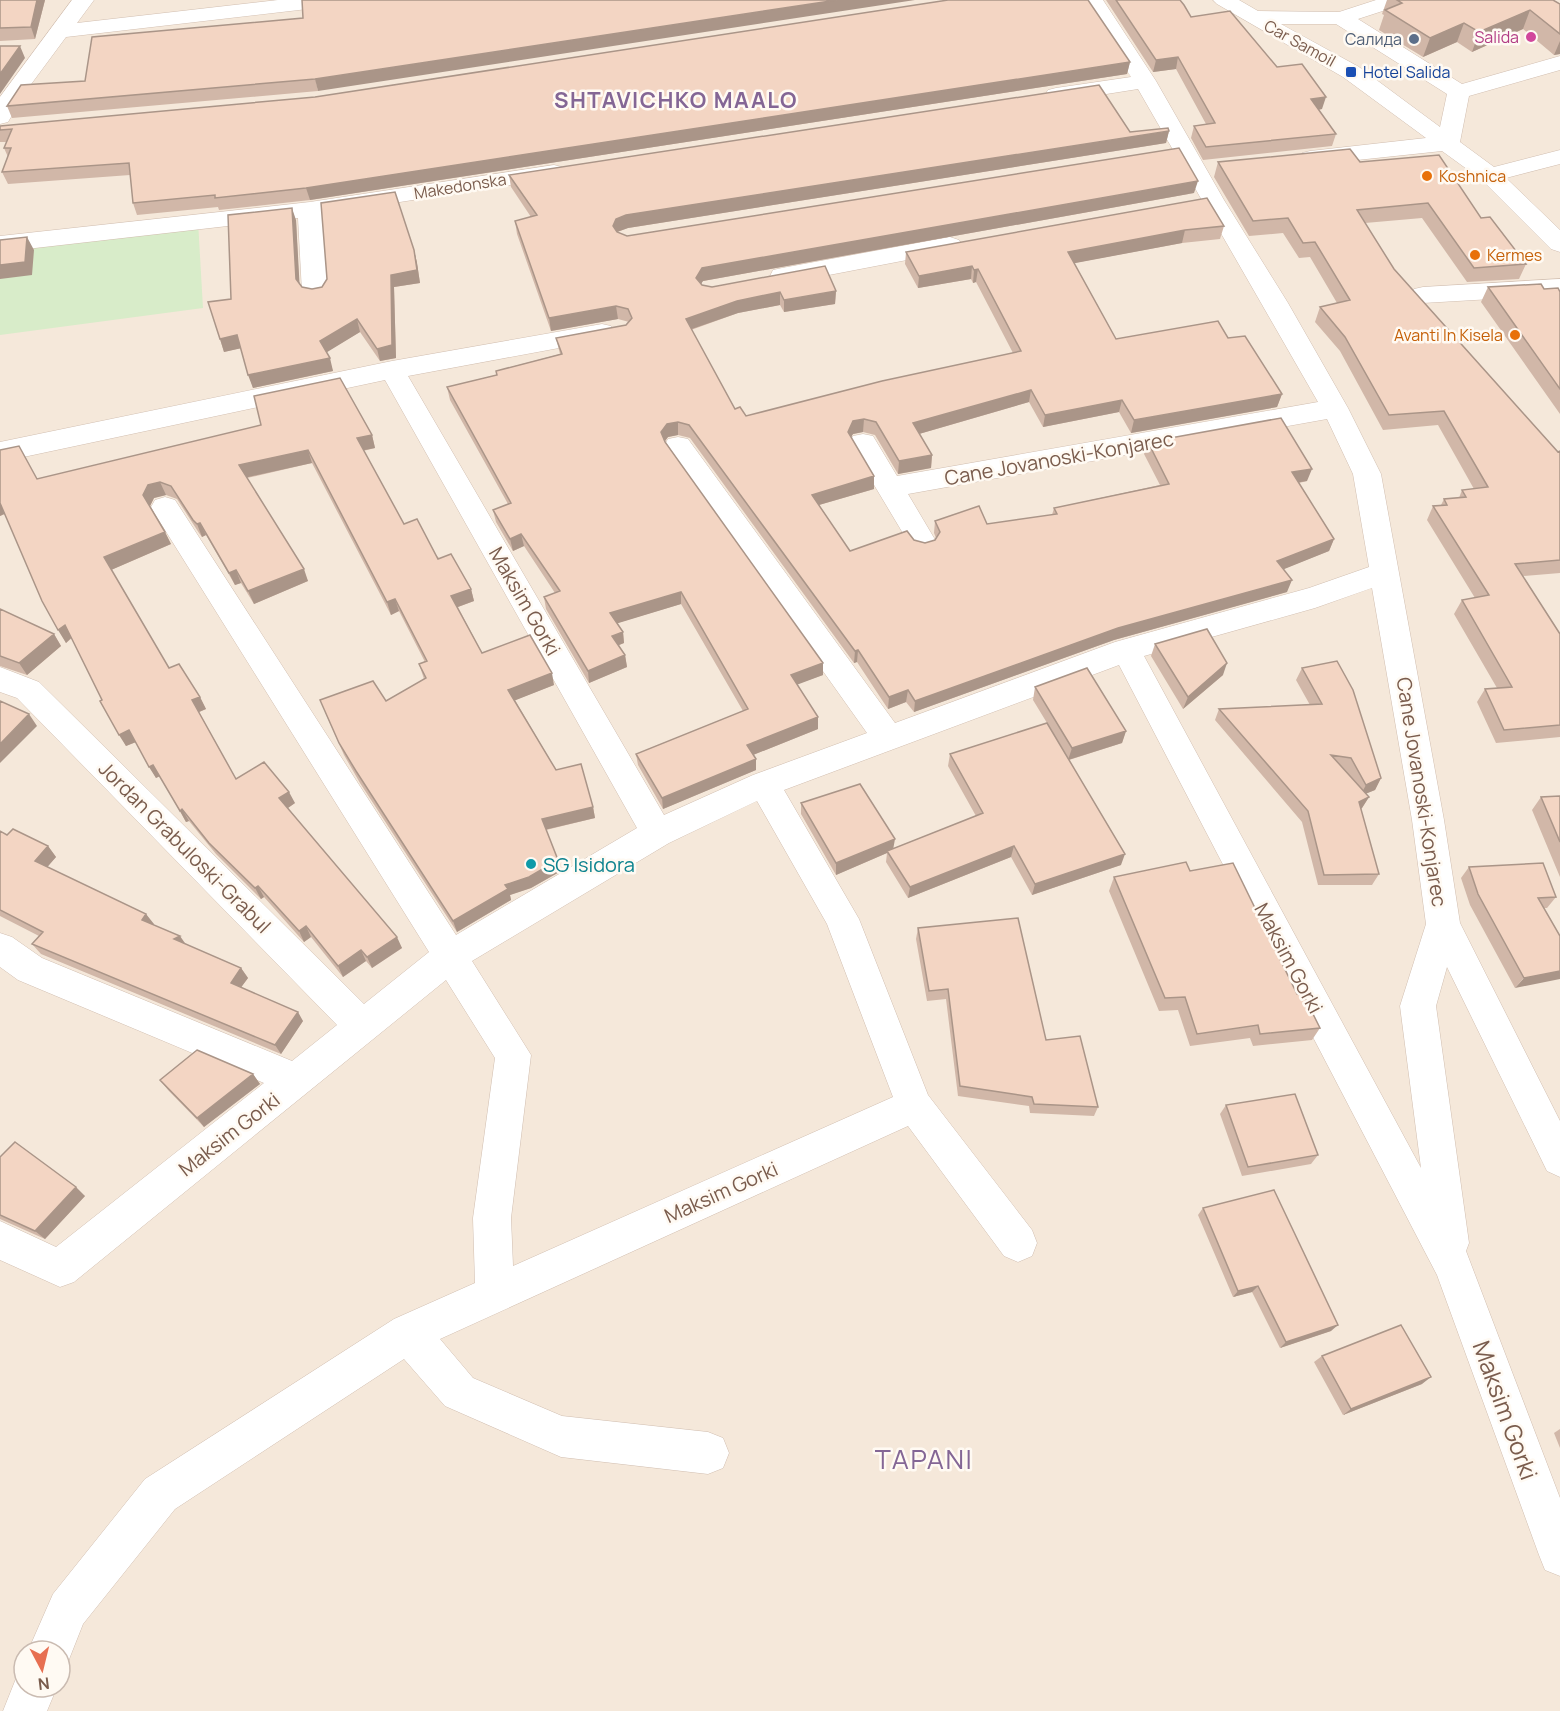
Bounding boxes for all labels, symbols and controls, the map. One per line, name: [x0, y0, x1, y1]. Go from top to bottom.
street label: Car Samoil: [1260, 14, 1340, 72]
place label: Salida: [1474, 26, 1519, 48]
place label: Салида: [1345, 28, 1402, 50]
marker: Salida: [1524, 30, 1538, 44]
marker: Салида: [1407, 32, 1421, 46]
place label: Hotel Salida: [1363, 61, 1450, 83]
marker: Hotel Salida: [1344, 65, 1358, 79]
district label: SHTAVICHKO MAALO: [554, 85, 798, 115]
place label: Koshnica: [1439, 165, 1506, 187]
street label: Makedonska: [412, 168, 508, 204]
marker: Koshnica: [1420, 169, 1434, 183]
place label: Kermes: [1487, 244, 1542, 266]
marker: Kermes: [1468, 248, 1482, 262]
place label: Avanti In Kisela: [1394, 324, 1503, 346]
marker: Avanti In Kisela: [1508, 328, 1522, 342]
street label: Cane Jovanoski-Konjarec: [942, 425, 1176, 491]
street label: Maksim Gorki: [483, 542, 567, 660]
street label: Cane Jovanoski-Konjarec: [1391, 675, 1453, 909]
street label: Jordan Grabuloski-Grabul: [93, 755, 277, 939]
place label: SG Isidora: [543, 851, 635, 878]
marker: SG Isidora: [524, 857, 538, 871]
street label: Maksim Gorki: [1249, 898, 1329, 1018]
street label: Maksim Gorki: [173, 1086, 285, 1182]
street label: Maksim Gorki: [660, 1155, 782, 1229]
street label: Maksim Gorki: [1466, 1336, 1546, 1484]
district label: TAPANI: [875, 1440, 973, 1477]
north arrow: [12, 1639, 72, 1699]
text: N: [37, 1672, 51, 1696]

